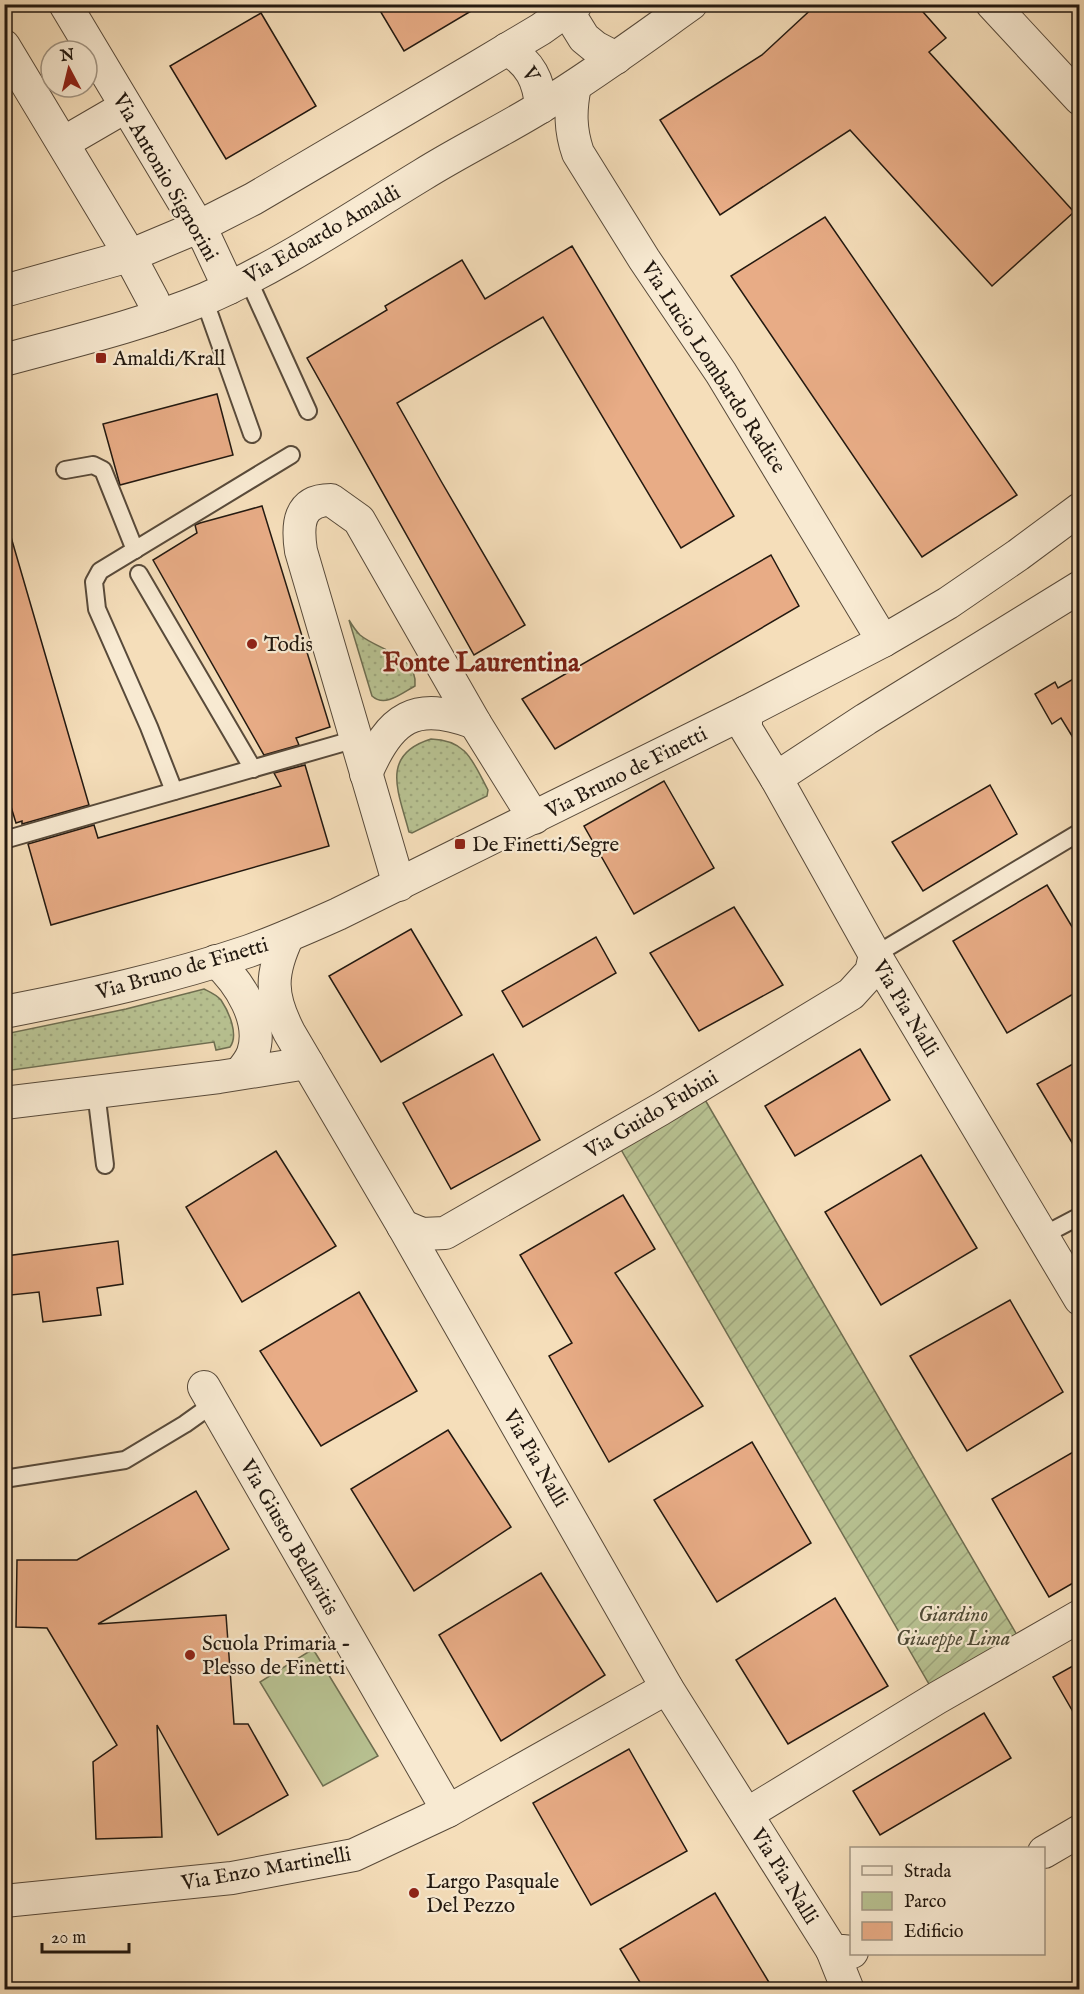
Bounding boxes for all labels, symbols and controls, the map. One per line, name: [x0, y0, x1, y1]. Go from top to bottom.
north arrow: [39, 39, 99, 99]
text: N: [58, 45, 76, 67]
street label: V: [514, 61, 545, 89]
street label: Via Antonio Signorini: [105, 88, 224, 267]
street label: Via Edoardo Amaldi: [239, 180, 406, 291]
street label: Via Lucio Lombardo Radice: [634, 256, 792, 479]
place label: Amaldi/Krall: [112, 346, 226, 373]
marker: Amaldi/Krall: [94, 351, 108, 365]
place label: Todis: [264, 632, 313, 659]
marker: Todis: [245, 637, 259, 651]
district label: Fonte Laurentina: [382, 647, 581, 681]
street label: Via Bruno de Finetti: [540, 721, 712, 826]
place label: De Finetti/Segre: [472, 832, 620, 859]
marker: De Finetti/Segre: [453, 837, 467, 851]
street label: Via Bruno de Finetti: [92, 932, 272, 1007]
street label: Via Pia Nalli: [865, 955, 944, 1062]
street label: Via Guido Fubini: [579, 1065, 723, 1166]
street label: Via Pia Nalli: [495, 1404, 573, 1512]
street label: Via Giusto Bellavitis: [233, 1454, 344, 1620]
park label: Giardino Giuseppe Lima: [896, 1602, 1010, 1653]
place label: Scuola Primaria - Plesso de Finetti: [202, 1631, 351, 1682]
marker: Scuola Primaria - Plesso de Finetti: [183, 1648, 197, 1662]
street label: Via Pia Nalli: [743, 1823, 824, 1930]
street label: Via Enzo Martinelli: [178, 1841, 353, 1898]
legend: [850, 1847, 1045, 1955]
text: Strada: [904, 1861, 951, 1884]
place label: Largo Pasquale Del Pezzo: [426, 1869, 559, 1920]
marker: Largo Pasquale Del Pezzo: [407, 1886, 421, 1900]
text: Parco: [904, 1891, 946, 1914]
scale bar: [42, 1916, 129, 1954]
text: Edificio: [904, 1921, 964, 1944]
text: 20 m: [51, 1927, 86, 1950]

